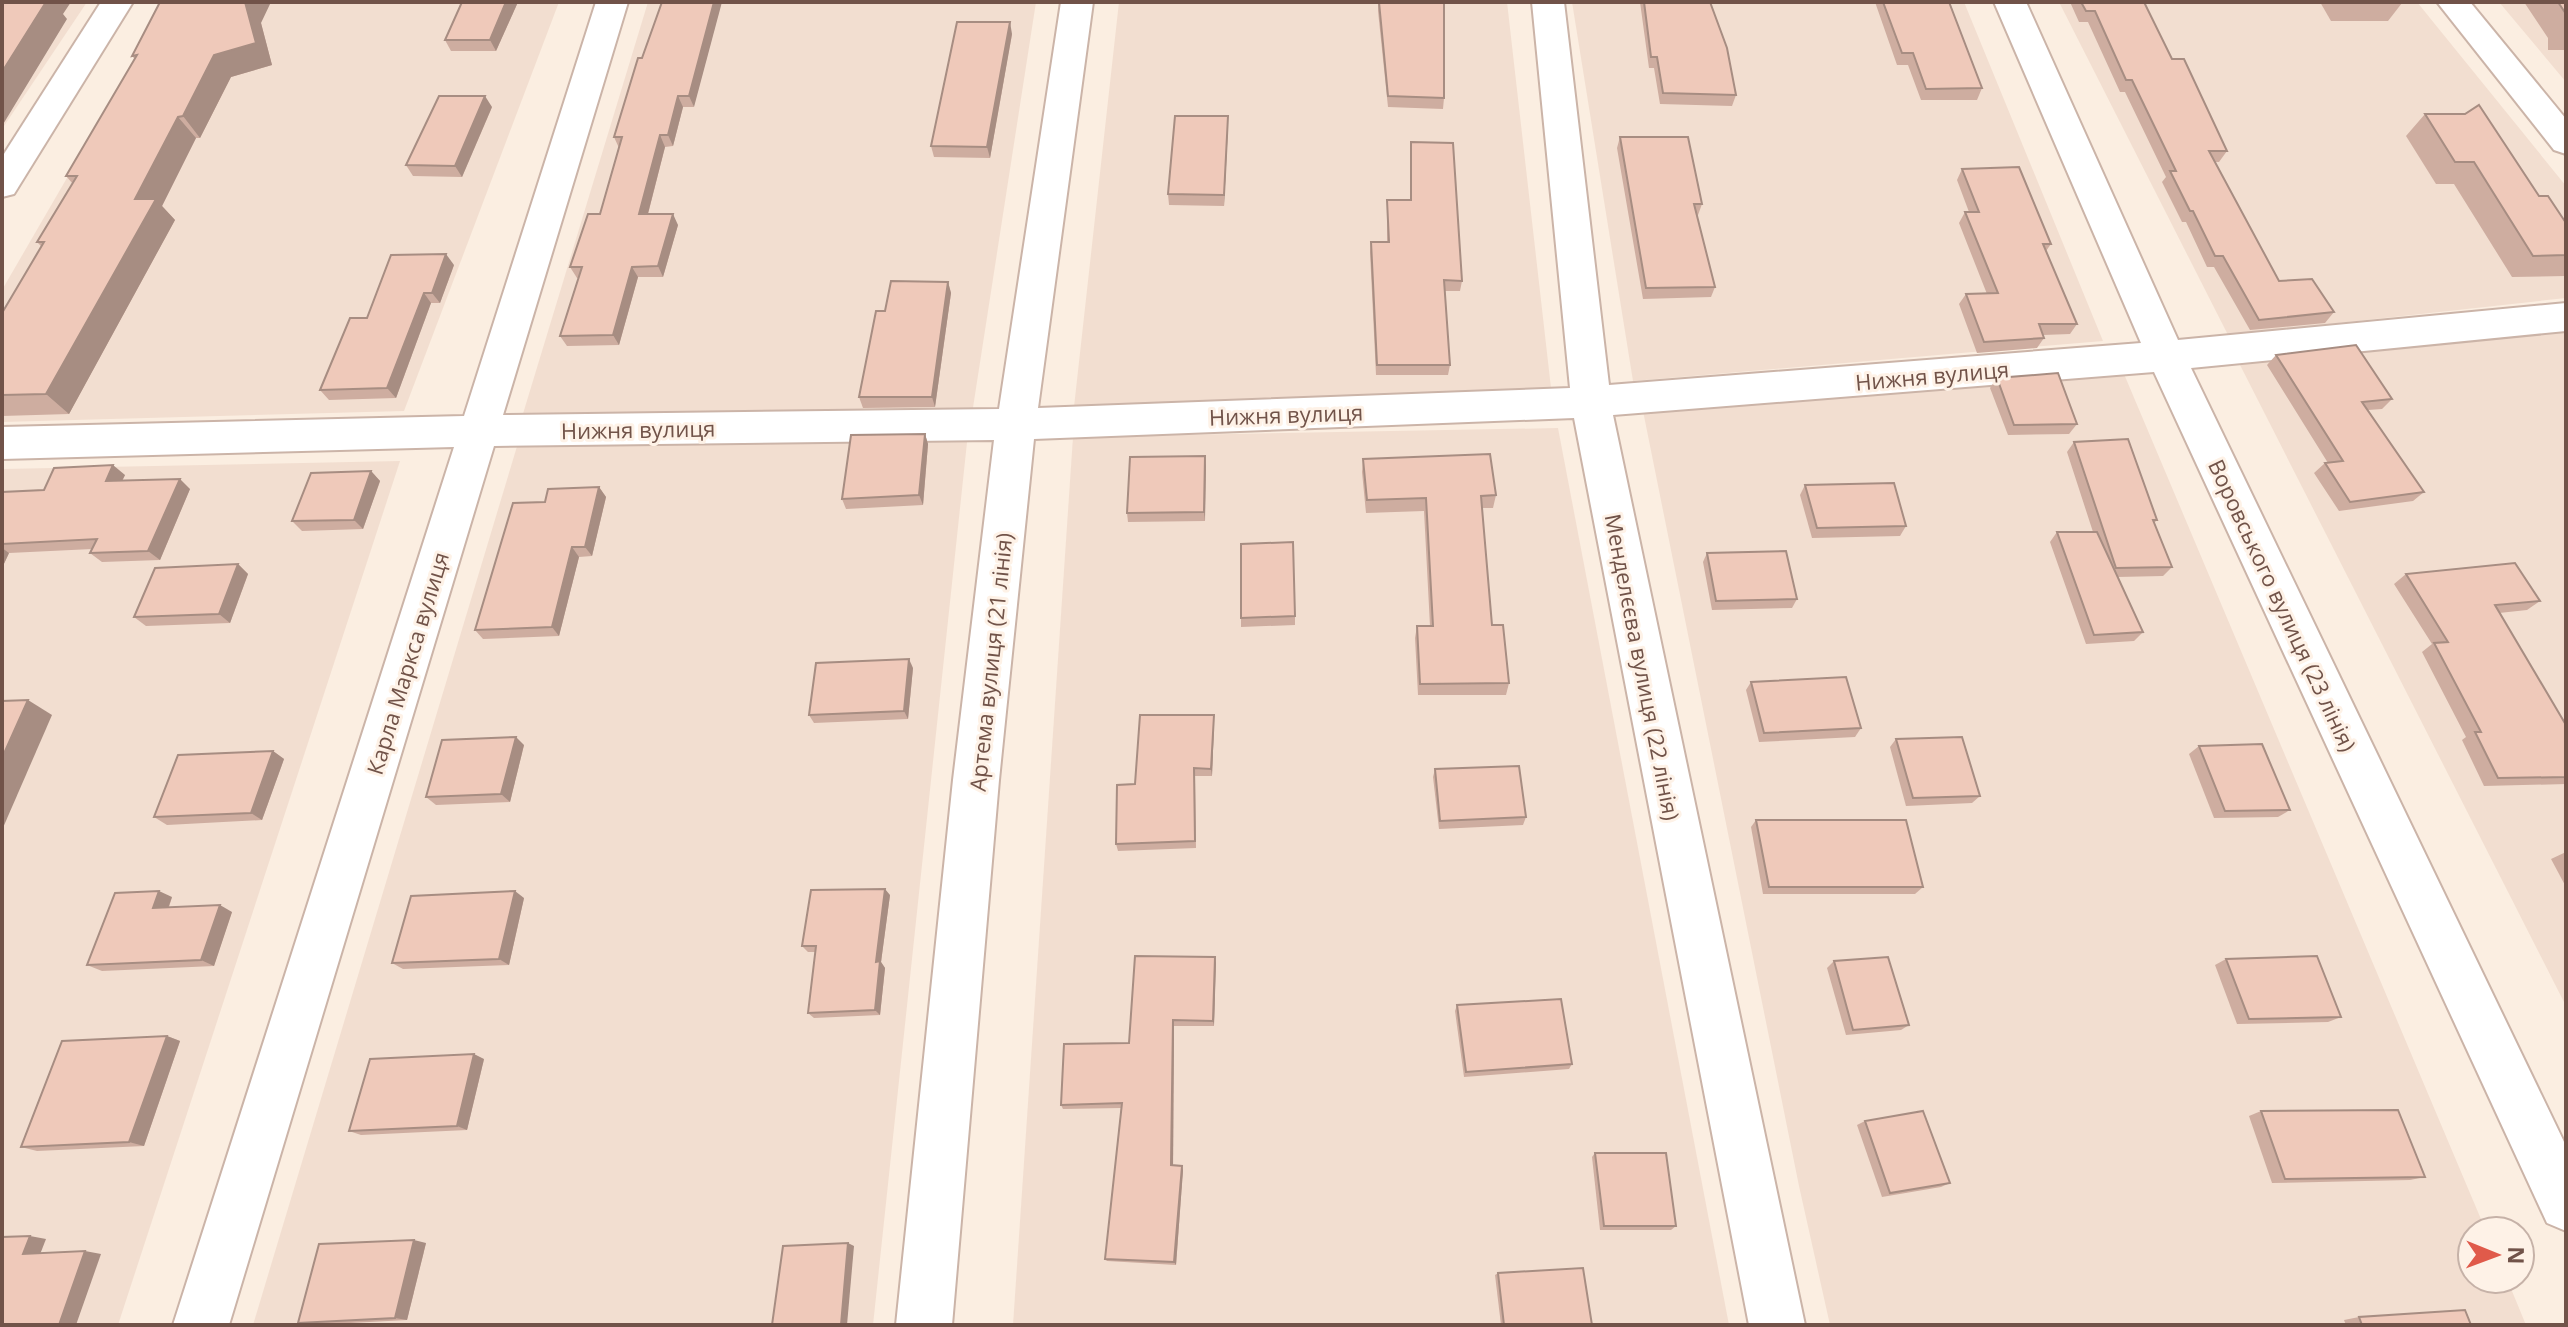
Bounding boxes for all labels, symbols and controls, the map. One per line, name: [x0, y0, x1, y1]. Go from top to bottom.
street label: Нижня вулиця: [1854, 353, 2010, 397]
street label: Нижня вулиця: [1208, 396, 1364, 432]
street label: Нижня вулиця: [561, 413, 715, 445]
street label: Воровського вулиця (23 лiнiя): [2202, 454, 2364, 756]
street label: Менделєєва вулиця (22 лiнiя): [1599, 511, 1687, 823]
street label: Артема вулиця (21 лiнiя): [962, 531, 1018, 793]
street label: Карла Маркса вулиця: [359, 548, 455, 778]
north arrow: [2456, 1215, 2536, 1295]
text: N: [2502, 1246, 2532, 1265]

